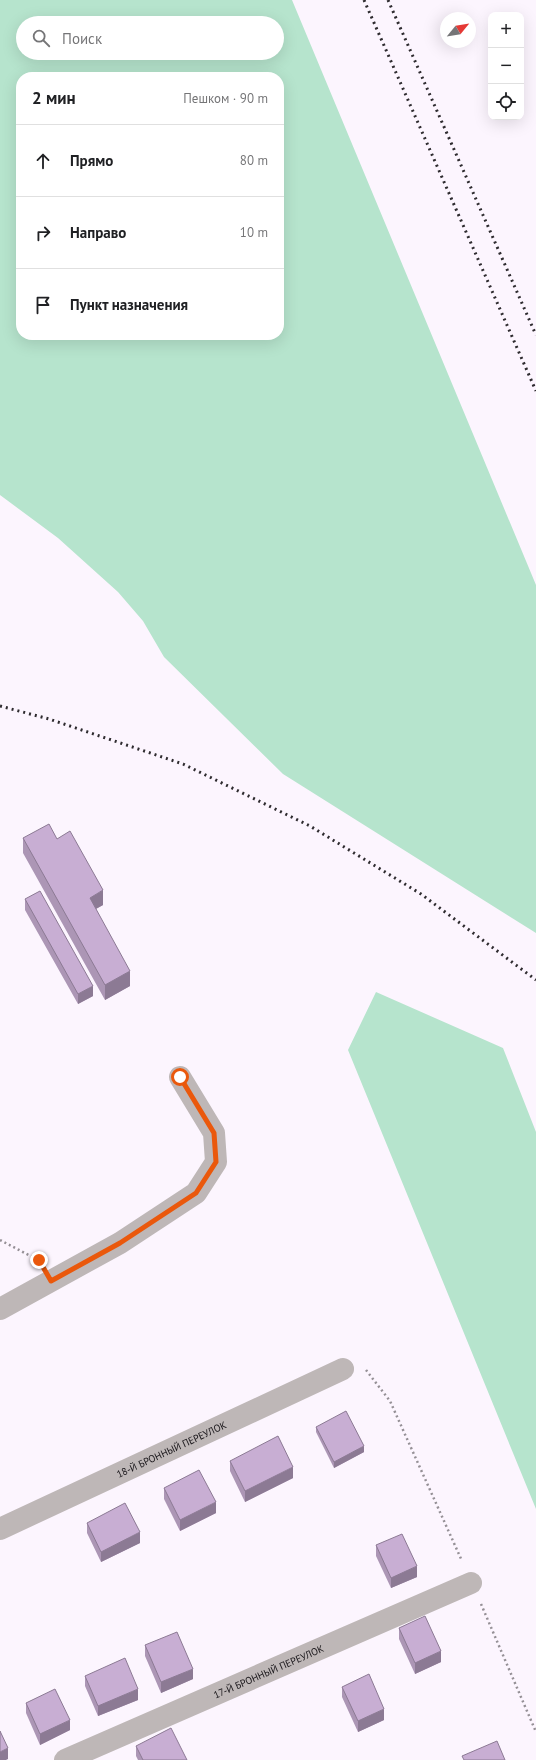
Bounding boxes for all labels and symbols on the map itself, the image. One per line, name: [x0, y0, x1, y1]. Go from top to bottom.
north arrow: [440, 12, 476, 48]
route start: [171, 1068, 189, 1086]
route end: [30, 1251, 48, 1269]
street label: 18-Й БРОННЫЙ ПЕРЕУЛОК: [114, 1418, 228, 1480]
street label: 17-Й БРОННЫЙ ПЕРЕУЛОК: [211, 1642, 326, 1701]

